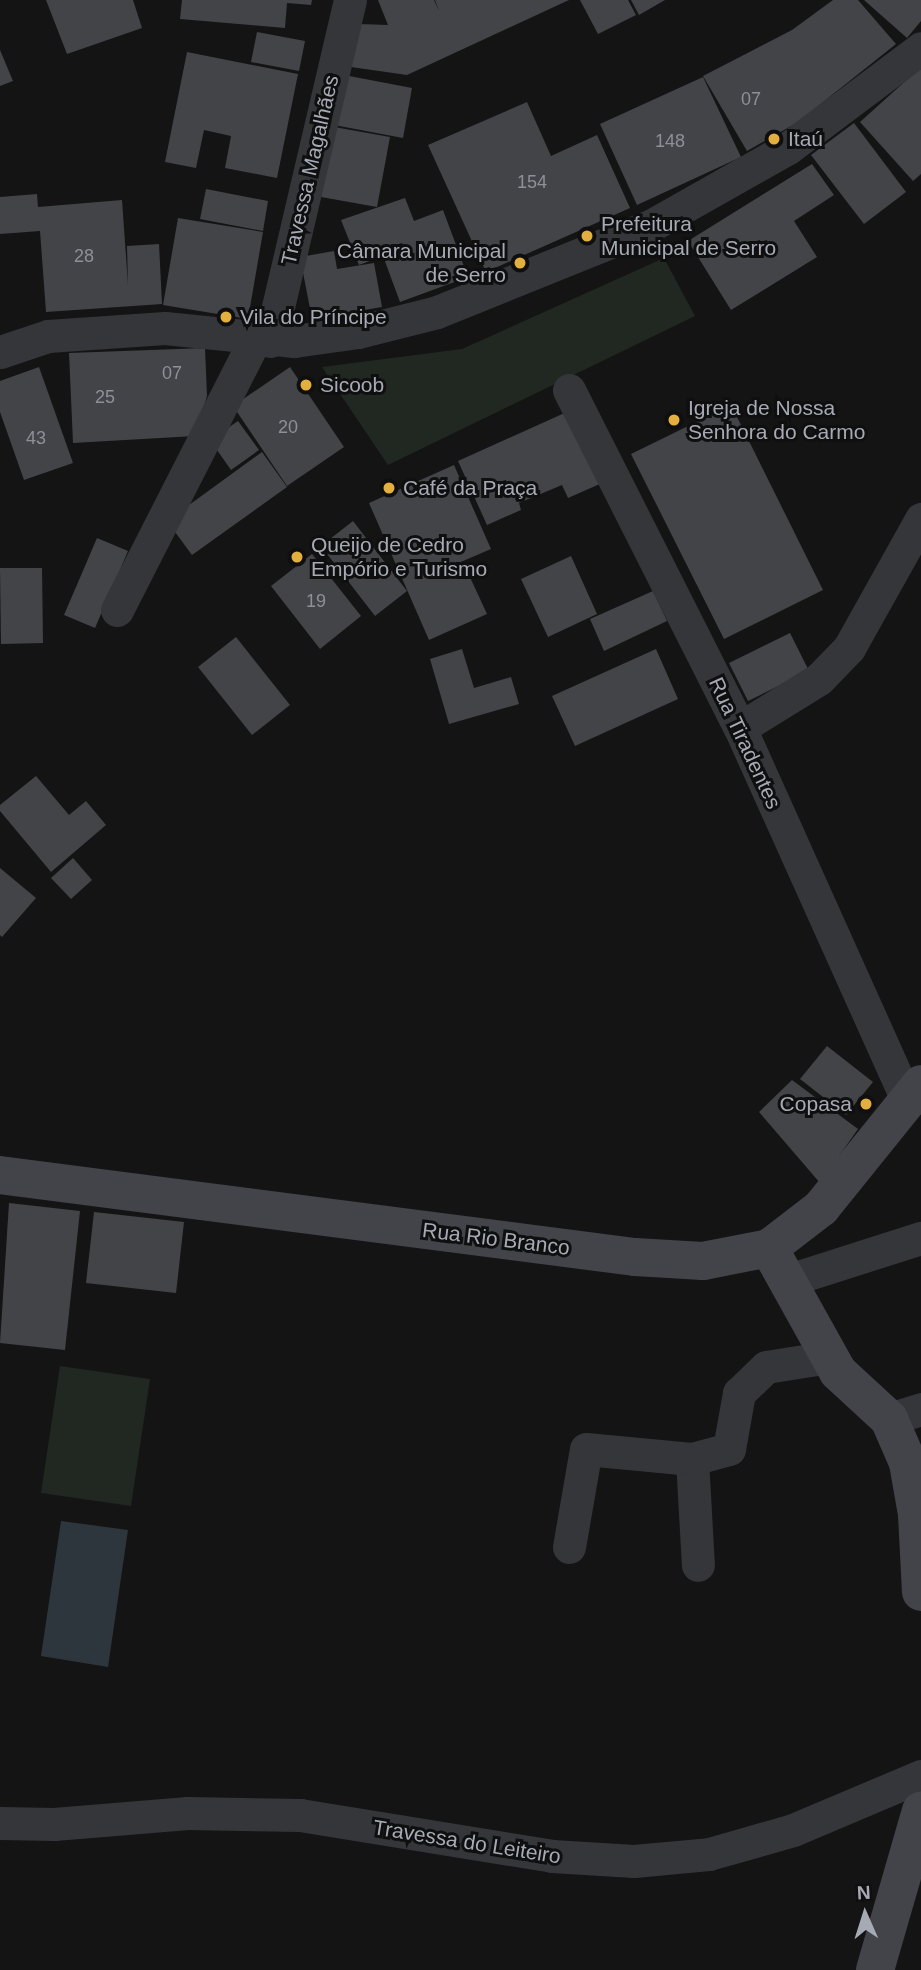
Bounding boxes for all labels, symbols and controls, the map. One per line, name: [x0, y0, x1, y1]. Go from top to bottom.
street label: Travessa Magalhães: [276, 73, 344, 267]
house number: 07: [741, 88, 761, 110]
place label: Itaú: [788, 126, 823, 152]
house number: 148: [655, 130, 685, 152]
marker: Itaú: [766, 131, 782, 147]
house number: 154: [517, 171, 547, 193]
place label: Prefeitura Municipal de Serro: [601, 211, 776, 261]
marker: Prefeitura Municipal de Serro: [579, 228, 595, 244]
place label: Câmara Municipal de Serro: [337, 238, 506, 288]
house number: 28: [74, 245, 94, 267]
marker: Câmara Municipal de Serro: [512, 255, 528, 271]
place label: Vila do Príncipe: [240, 304, 387, 330]
marker: Vila do Príncipe: [218, 309, 234, 325]
house number: 07: [162, 362, 182, 384]
place label: Sicoob: [320, 372, 384, 398]
marker: Sicoob: [298, 377, 314, 393]
house number: 25: [95, 386, 115, 408]
place label: Igreja de Nossa Senhora do Carmo: [688, 395, 865, 445]
marker: Igreja de Nossa Senhora do Carmo: [666, 412, 682, 428]
house number: 20: [278, 416, 298, 438]
house number: 43: [26, 427, 46, 449]
place label: Café da Praça: [403, 475, 537, 501]
marker: Café da Praça: [381, 480, 397, 496]
place label: Queijo de Cedro Empório e Turismo: [311, 532, 488, 582]
marker: Queijo de Cedro Empório e Turismo: [289, 549, 305, 565]
house number: 19: [306, 590, 326, 612]
street label: Rua Tiradentes: [703, 673, 787, 813]
place label: Copasa: [780, 1091, 852, 1117]
marker: Copasa: [858, 1096, 874, 1112]
street label: Rua Rio Branco: [421, 1217, 571, 1261]
street label: Travessa do Leiteiro: [371, 1815, 563, 1869]
north arrow: [830, 1879, 900, 1949]
text: N: [856, 1882, 871, 1903]

